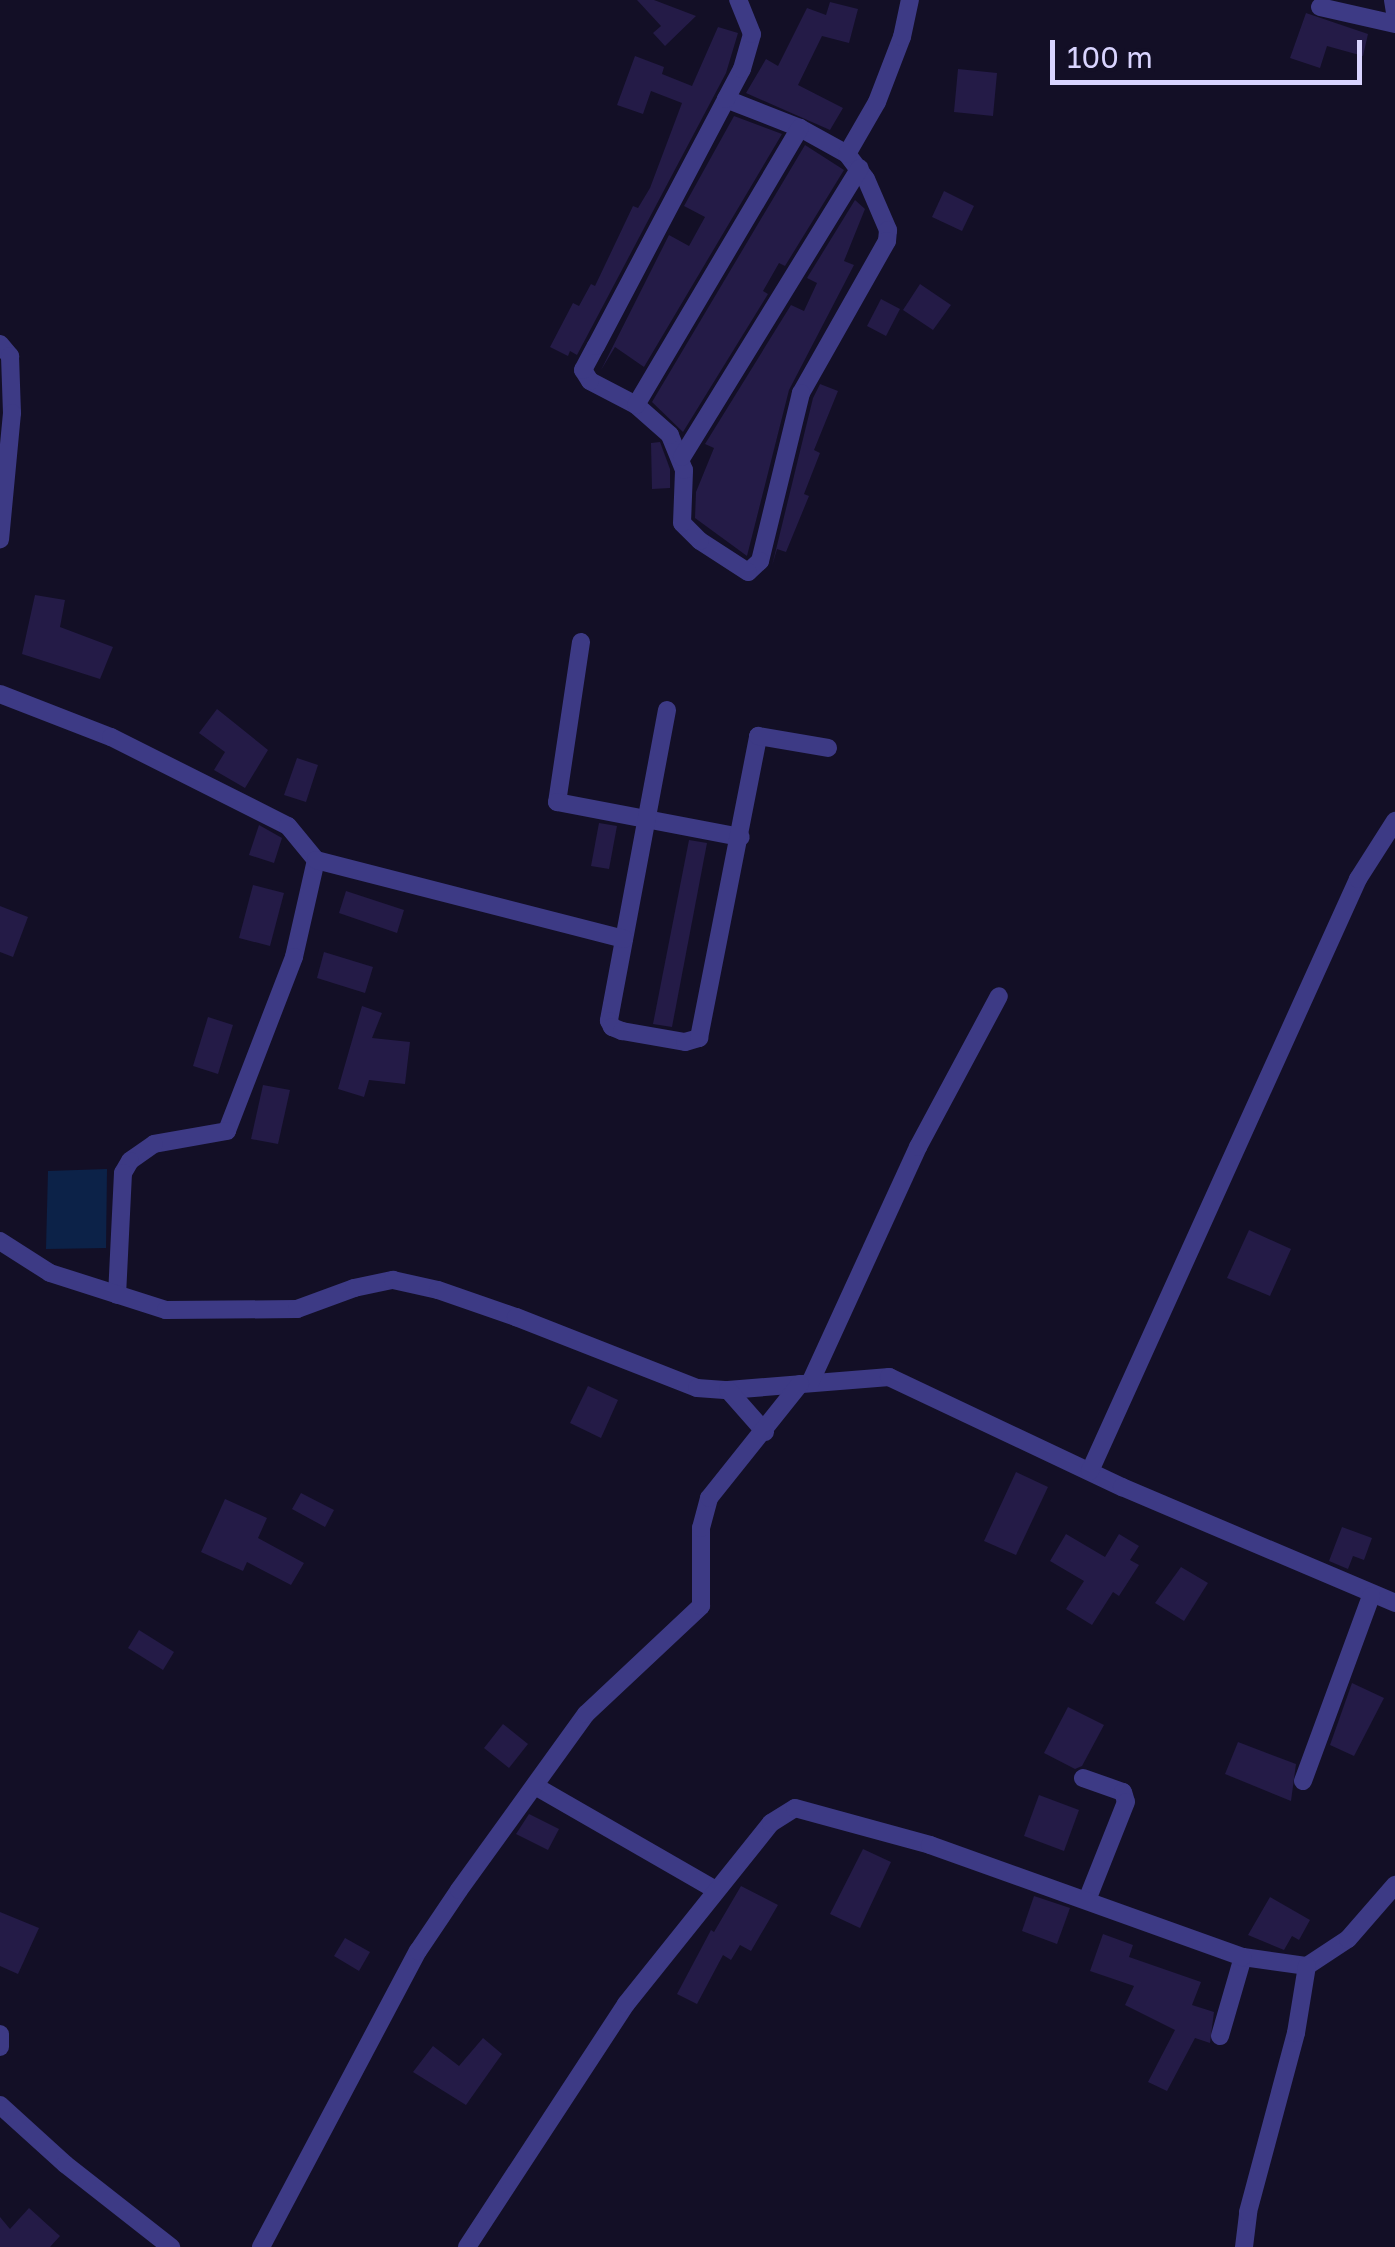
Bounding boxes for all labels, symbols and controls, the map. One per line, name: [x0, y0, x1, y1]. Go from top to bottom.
scale bar: [1055, 20, 1368, 82]
text: 100 m: [1067, 39, 1153, 75]

